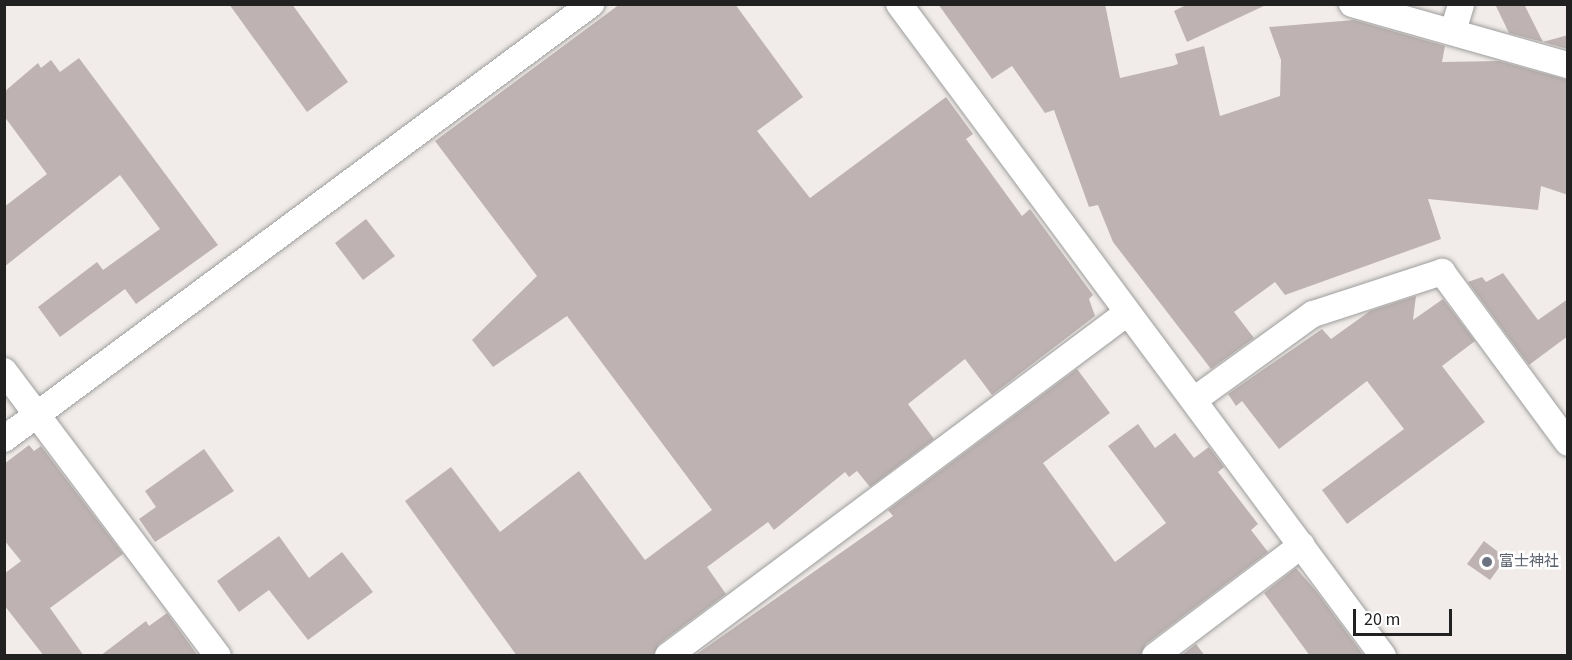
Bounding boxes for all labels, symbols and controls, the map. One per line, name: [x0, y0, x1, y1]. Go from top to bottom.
place label: 富士神社: [1499, 553, 1559, 571]
marker: 富士神社: [1480, 555, 1494, 569]
scale bar: [1356, 597, 1455, 635]
text: 20 m: [1364, 607, 1400, 632]

